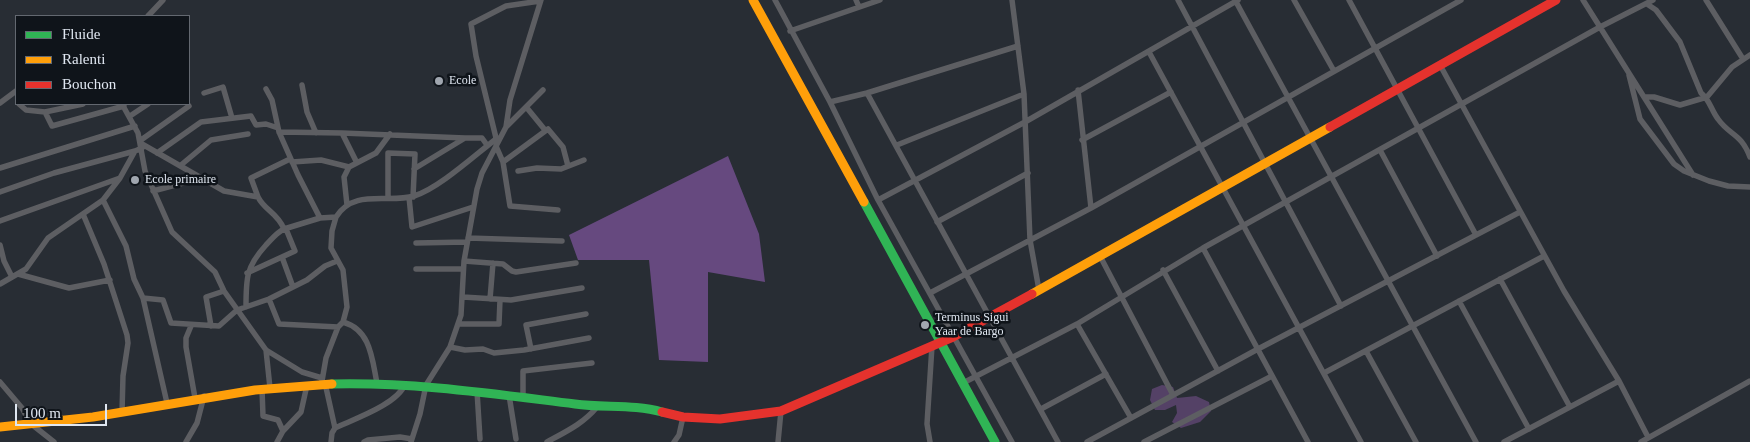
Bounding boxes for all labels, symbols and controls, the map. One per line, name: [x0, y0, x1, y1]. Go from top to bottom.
legend: [15, 15, 190, 105]
text: Fluide: [62, 26, 100, 42]
text: Ralenti: [62, 51, 105, 67]
place label: Ecole: [449, 74, 476, 88]
marker: Ecole: [433, 75, 445, 87]
text: Bouchon: [62, 76, 116, 92]
place label: Ecole primaire: [145, 173, 216, 187]
marker: Ecole primaire: [129, 174, 141, 186]
place label: Terminus Sigui Yaar de Bargo: [935, 311, 1008, 339]
marker: Terminus Sigui Yaar de Bargo: [919, 319, 931, 331]
scale bar: [18, 394, 110, 426]
text: 100 m: [23, 405, 61, 421]

